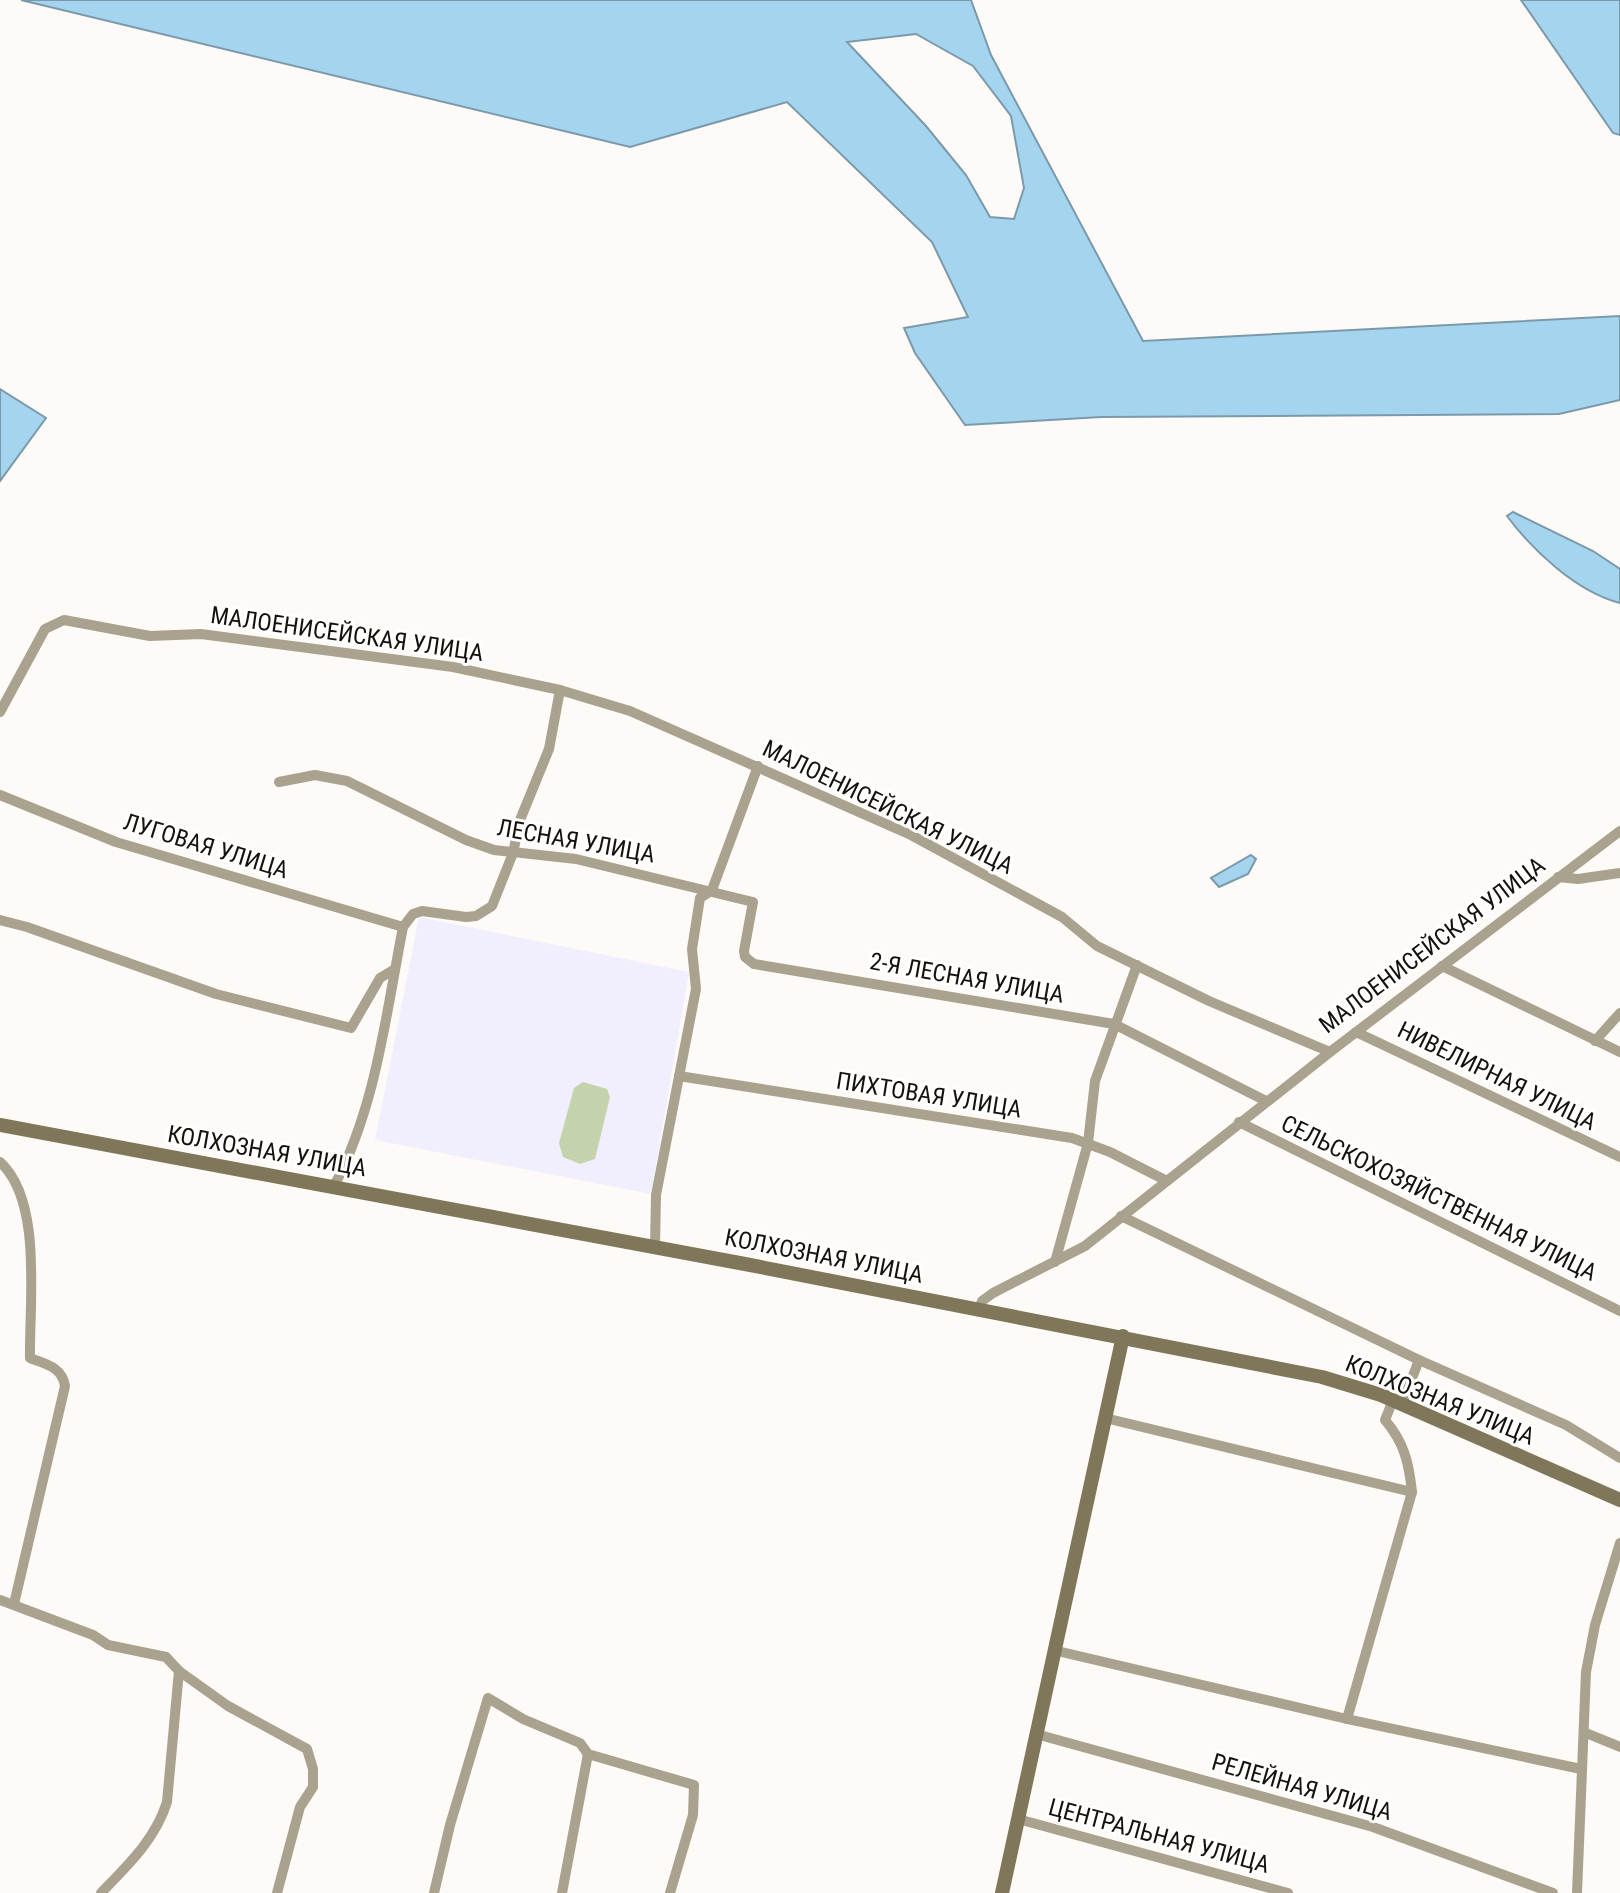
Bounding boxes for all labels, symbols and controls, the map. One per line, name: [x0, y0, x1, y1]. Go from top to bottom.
street label: МАЛОЕНИСЕЙСКАЯ УЛИЦА: [209, 601, 485, 667]
street label: МАЛОЕНИСЕЙСКАЯ УЛИЦА: [758, 734, 1018, 880]
street label: ЛУГОВАЯ УЛИЦА: [120, 808, 292, 884]
street label: ЛЕСНАЯ УЛИЦА: [495, 813, 657, 869]
street label: МАЛОЕНИСЕЙСКАЯ УЛИЦА: [1314, 851, 1550, 1039]
street label: 2-Я ЛЕСНАЯ УЛИЦА: [868, 947, 1066, 1009]
street label: НИВЕЛИРНАЯ УЛИЦА: [1393, 1016, 1601, 1136]
street label: ПИХТОВАЯ УЛИЦА: [834, 1067, 1024, 1124]
street label: СЕЛЬСКОХОЗЯЙСТВЕННАЯ УЛИЦА: [1277, 1109, 1602, 1287]
street label: КОЛХОЗНАЯ УЛИЦА: [165, 1120, 369, 1182]
street label: КОЛХОЗНАЯ УЛИЦА: [722, 1223, 926, 1289]
street label: КОЛХОЗНАЯ УЛИЦА: [1341, 1349, 1539, 1451]
street label: РЕЛЕЙНАЯ УЛИЦА: [1209, 1748, 1396, 1826]
street label: ЦЕНТРАЛЬНАЯ УЛИЦА: [1045, 1793, 1273, 1879]

